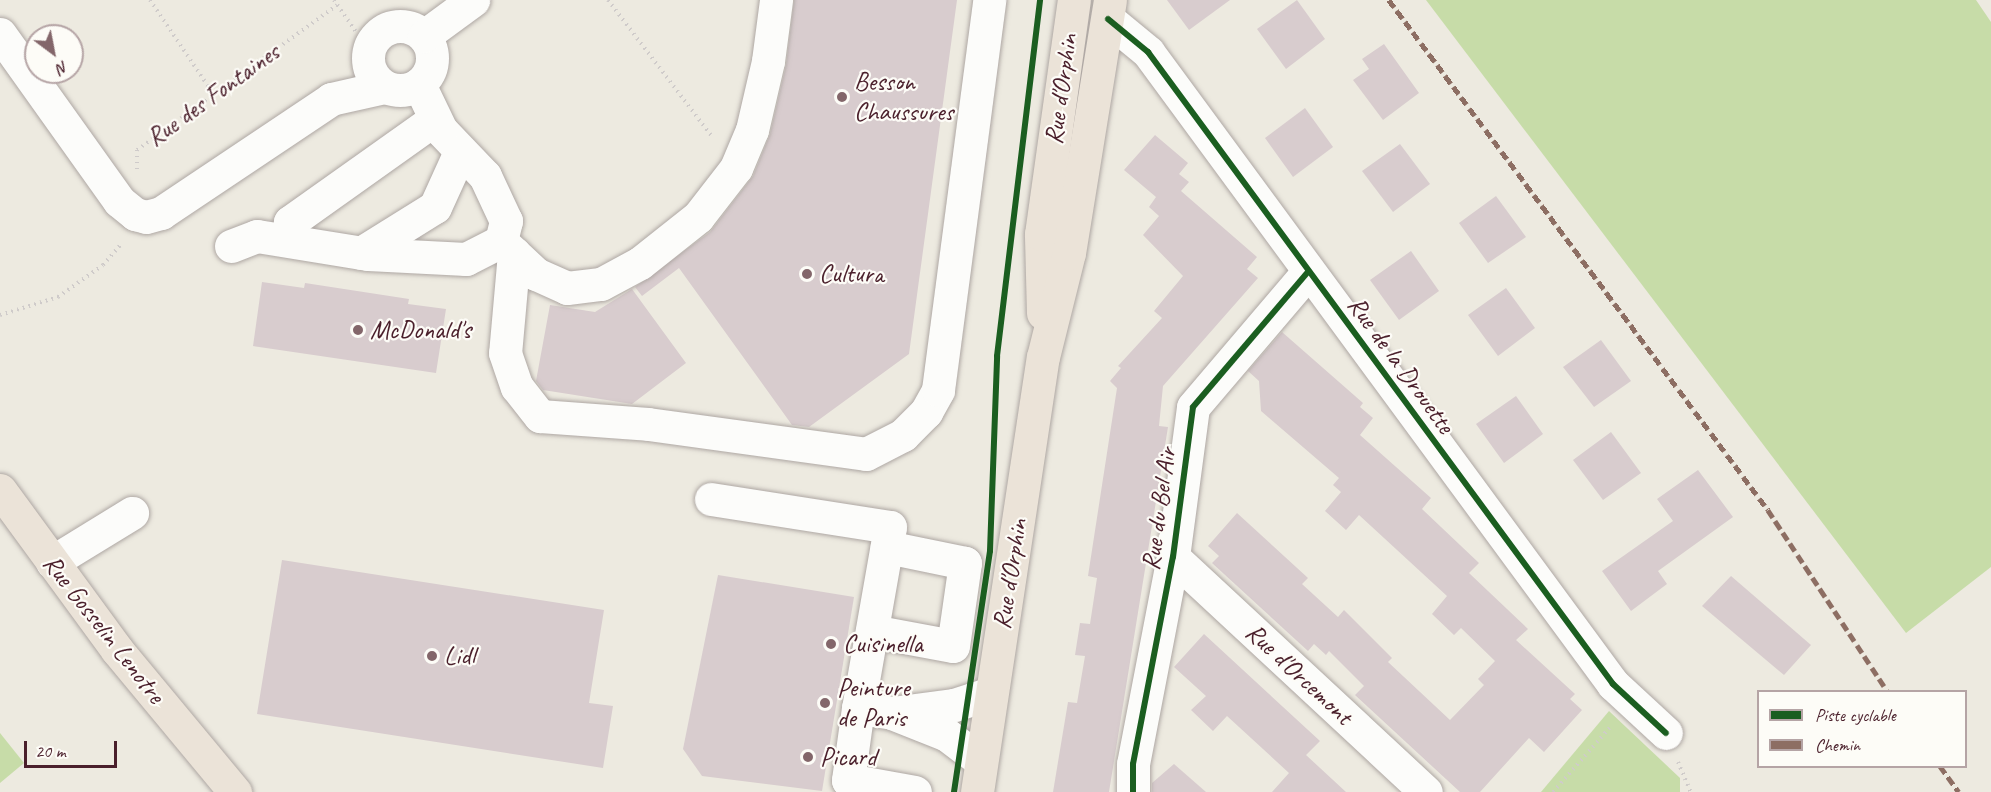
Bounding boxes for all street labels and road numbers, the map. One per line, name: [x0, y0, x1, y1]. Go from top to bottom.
street label: Rue d'Orphin: [1038, 32, 1084, 146]
street label: Rue des Fontaines: [141, 36, 285, 154]
street label: Rue de la Drouette: [1341, 290, 1461, 440]
street label: Rue du Bel Air: [1135, 446, 1183, 572]
street label: Rue d'Orphin: [986, 517, 1034, 631]
street label: Rue Gosselin Lenotre: [36, 549, 172, 709]
street label: Rue d'Orcemont: [1239, 617, 1359, 731]

